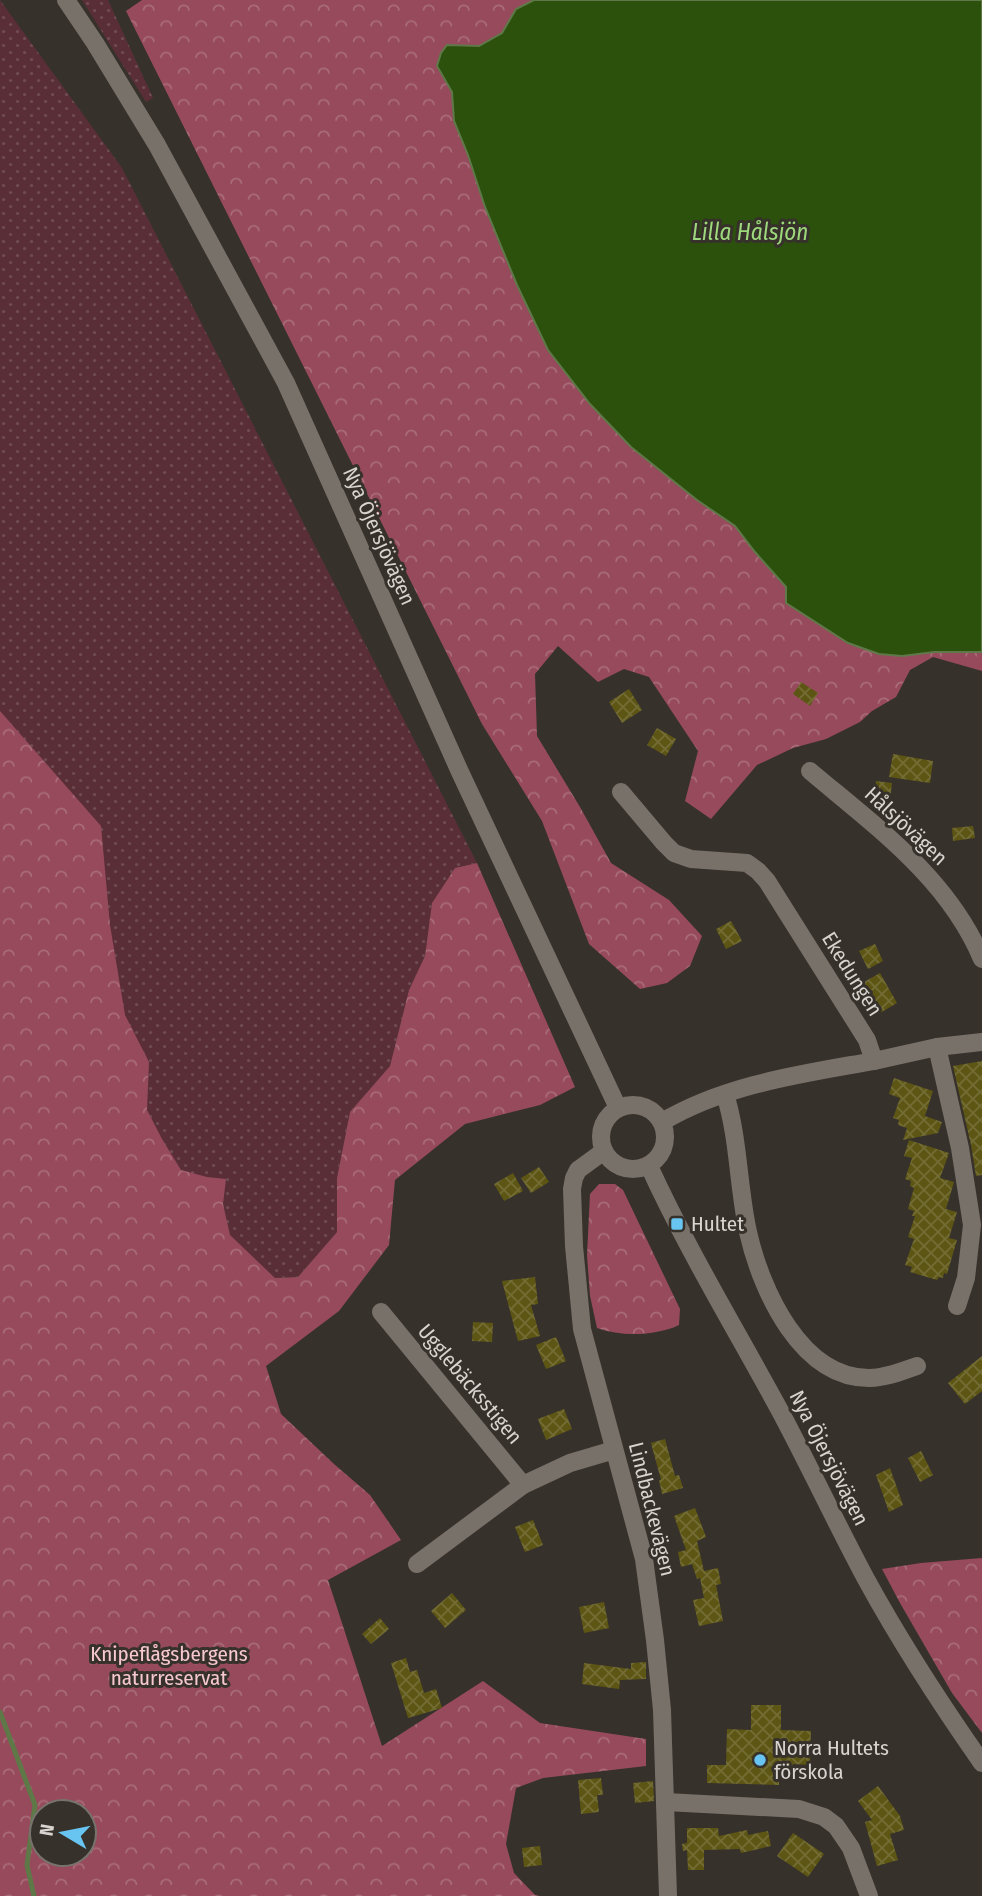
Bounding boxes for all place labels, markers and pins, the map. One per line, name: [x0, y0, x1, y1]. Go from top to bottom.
place label: Hultet: [691, 1211, 744, 1237]
marker: Hultet: [669, 1216, 685, 1232]
place label: Norra Hultets förskola: [774, 1735, 889, 1785]
marker: Norra Hultets förskola: [752, 1752, 768, 1768]

